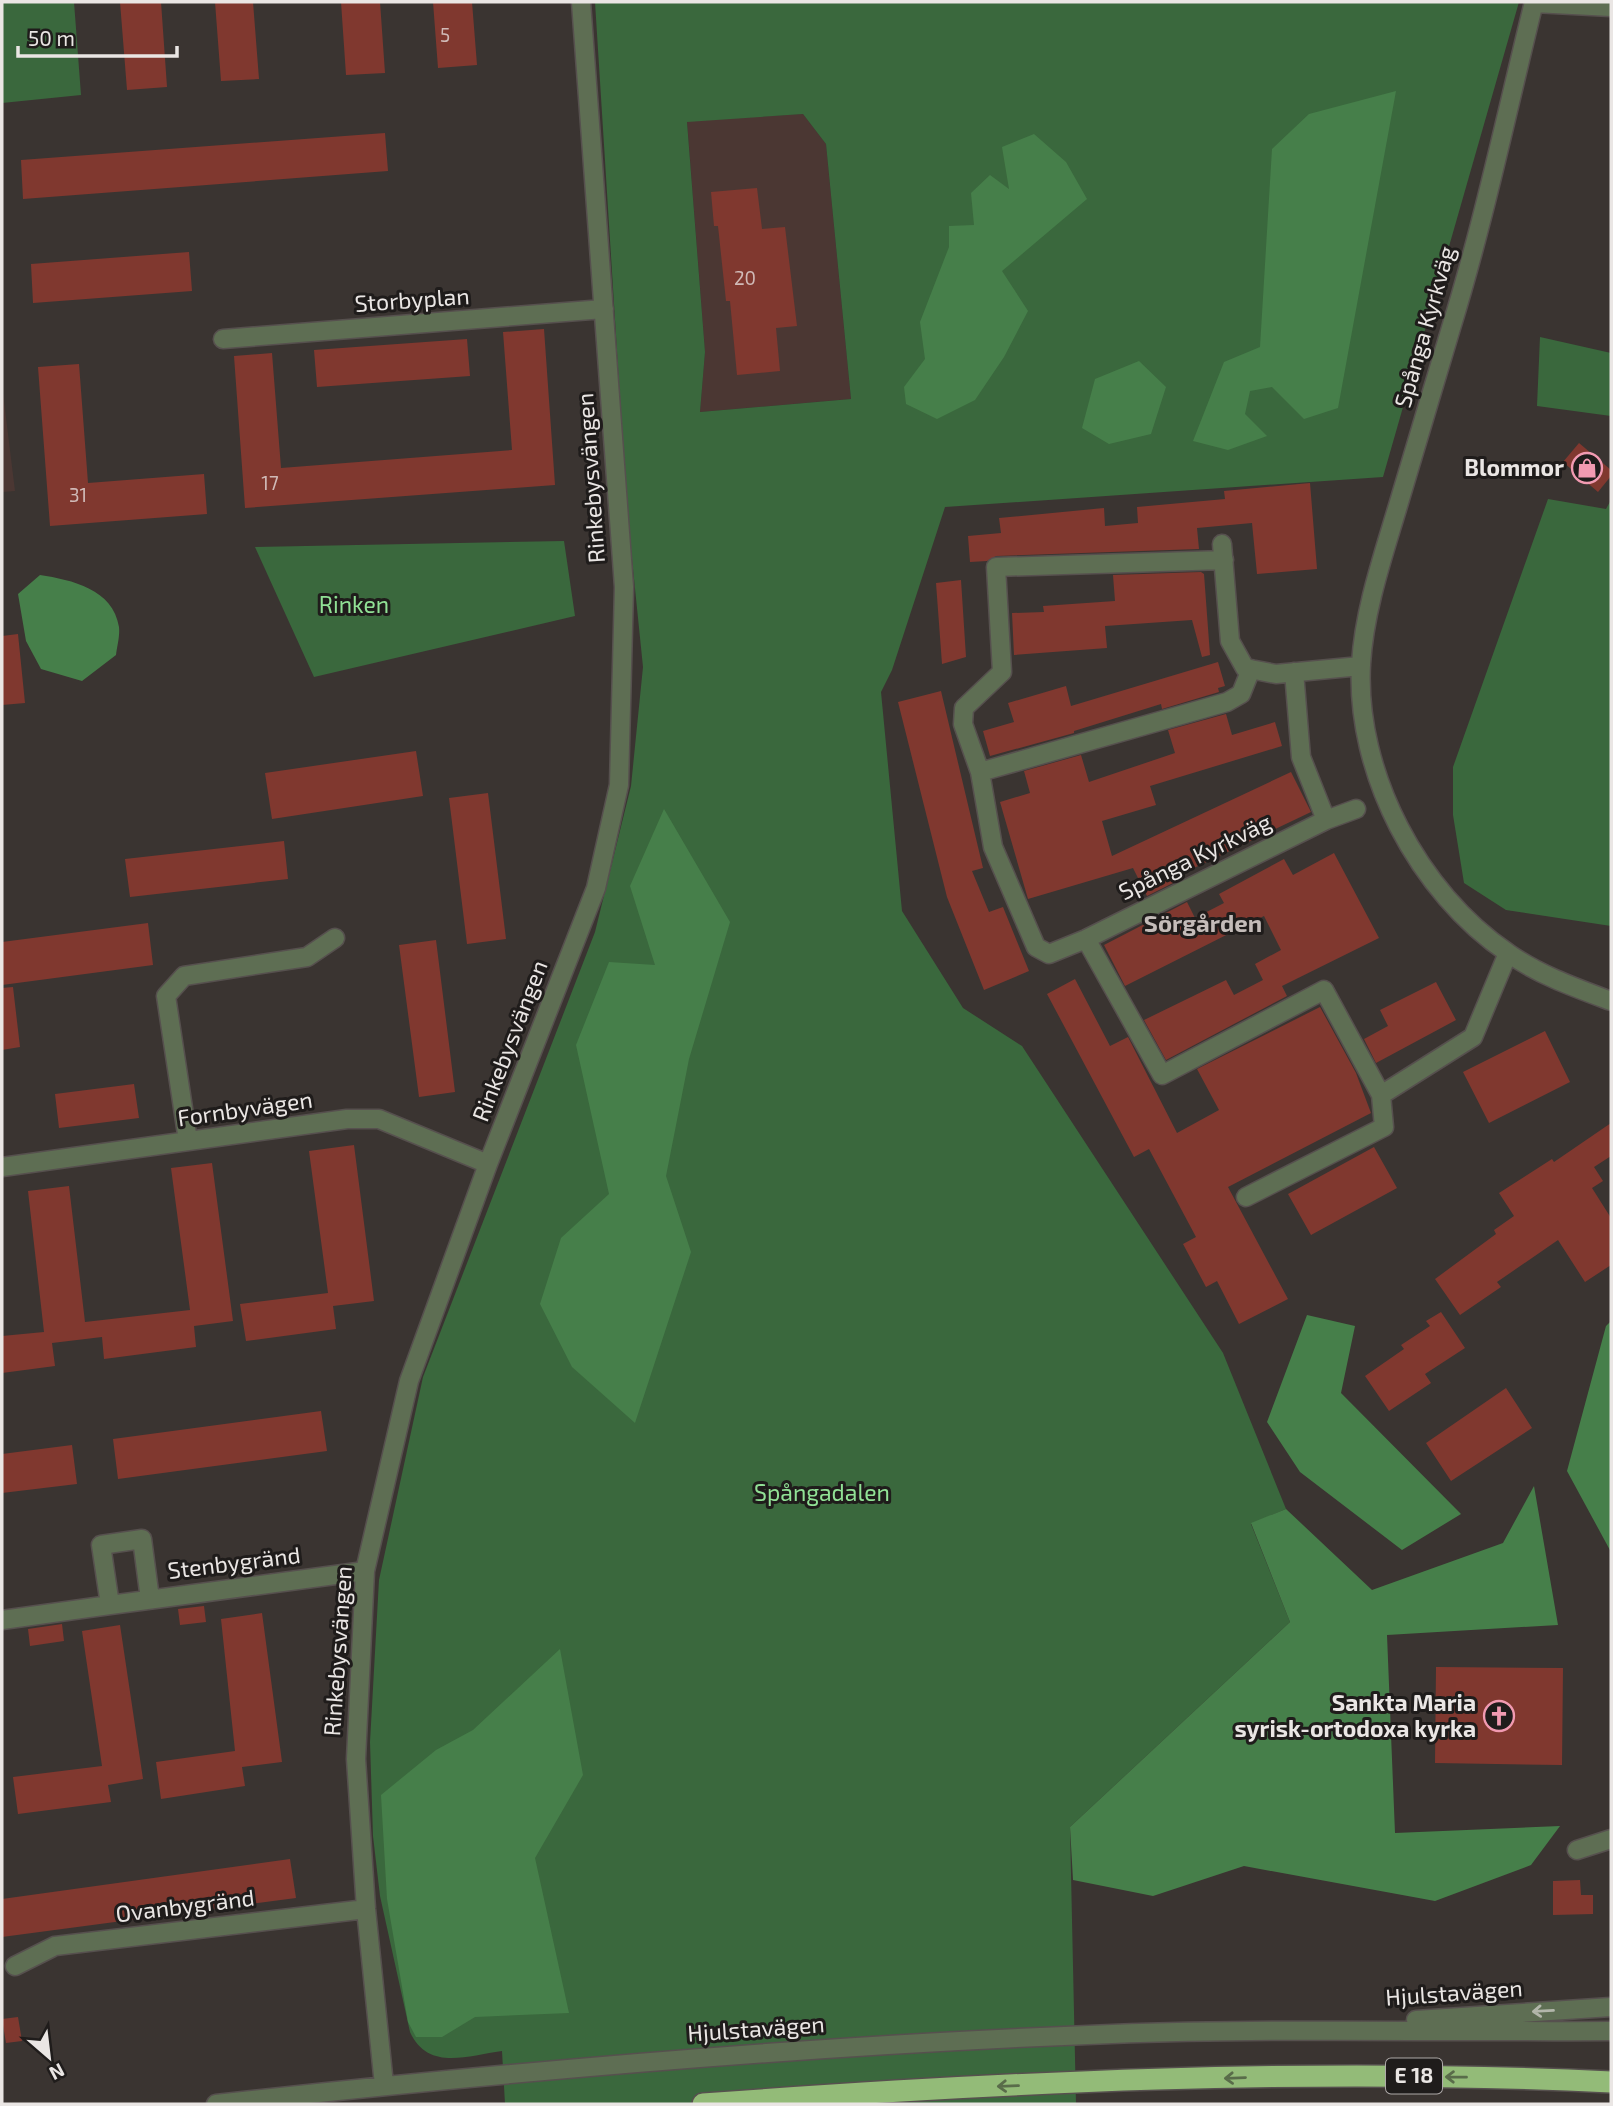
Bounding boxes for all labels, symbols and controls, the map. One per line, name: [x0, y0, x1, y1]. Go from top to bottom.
scale bar: [18, 14, 177, 58]
house number: 5: [440, 23, 450, 46]
text: 50 m: [28, 25, 75, 50]
street label: Spånga Kyrkväg: [1388, 243, 1460, 411]
house number: 20: [734, 266, 756, 289]
street label: Storbyplan: [354, 281, 470, 317]
street label: Rinkebysvängen: [570, 392, 610, 564]
shop icon: Blommor: [1570, 451, 1604, 485]
place label: Blommor: [1464, 453, 1564, 481]
house number: 17: [261, 471, 279, 494]
house number: 31: [69, 483, 87, 506]
park label: Rinken: [319, 590, 389, 618]
street label: Spånga Kyrkväg: [1114, 807, 1276, 905]
district label: Sörgården: [1144, 908, 1262, 937]
street label: Rinkebysvängen: [465, 956, 553, 1125]
street label: Fornbyvägen: [176, 1085, 314, 1131]
park label: Spångadalen: [754, 1478, 890, 1506]
street label: Stenbygränd: [166, 1540, 302, 1584]
street label: Rinkebysvängen: [317, 1565, 357, 1737]
place label: Sankta Maria syrisk-ortodoxa kyrka: [1234, 1688, 1476, 1742]
church icon: Sankta Maria syrisk-ortodoxa kyrka: [1482, 1699, 1516, 1733]
street label: Ovanbygränd: [114, 1883, 256, 1927]
street label: Hjulstavägen: [1384, 1973, 1523, 2011]
one-way arrow: [1532, 2005, 1555, 2018]
street label: Hjulstavägen: [686, 2009, 825, 2047]
north arrow: [14, 2022, 84, 2092]
road number: E 18: [1386, 2058, 1442, 2094]
text: N: [46, 2059, 69, 2086]
one-way arrow: [1445, 2070, 1468, 2084]
one-way arrow: [1224, 2071, 1247, 2084]
one-way arrow: [997, 2079, 1020, 2092]

